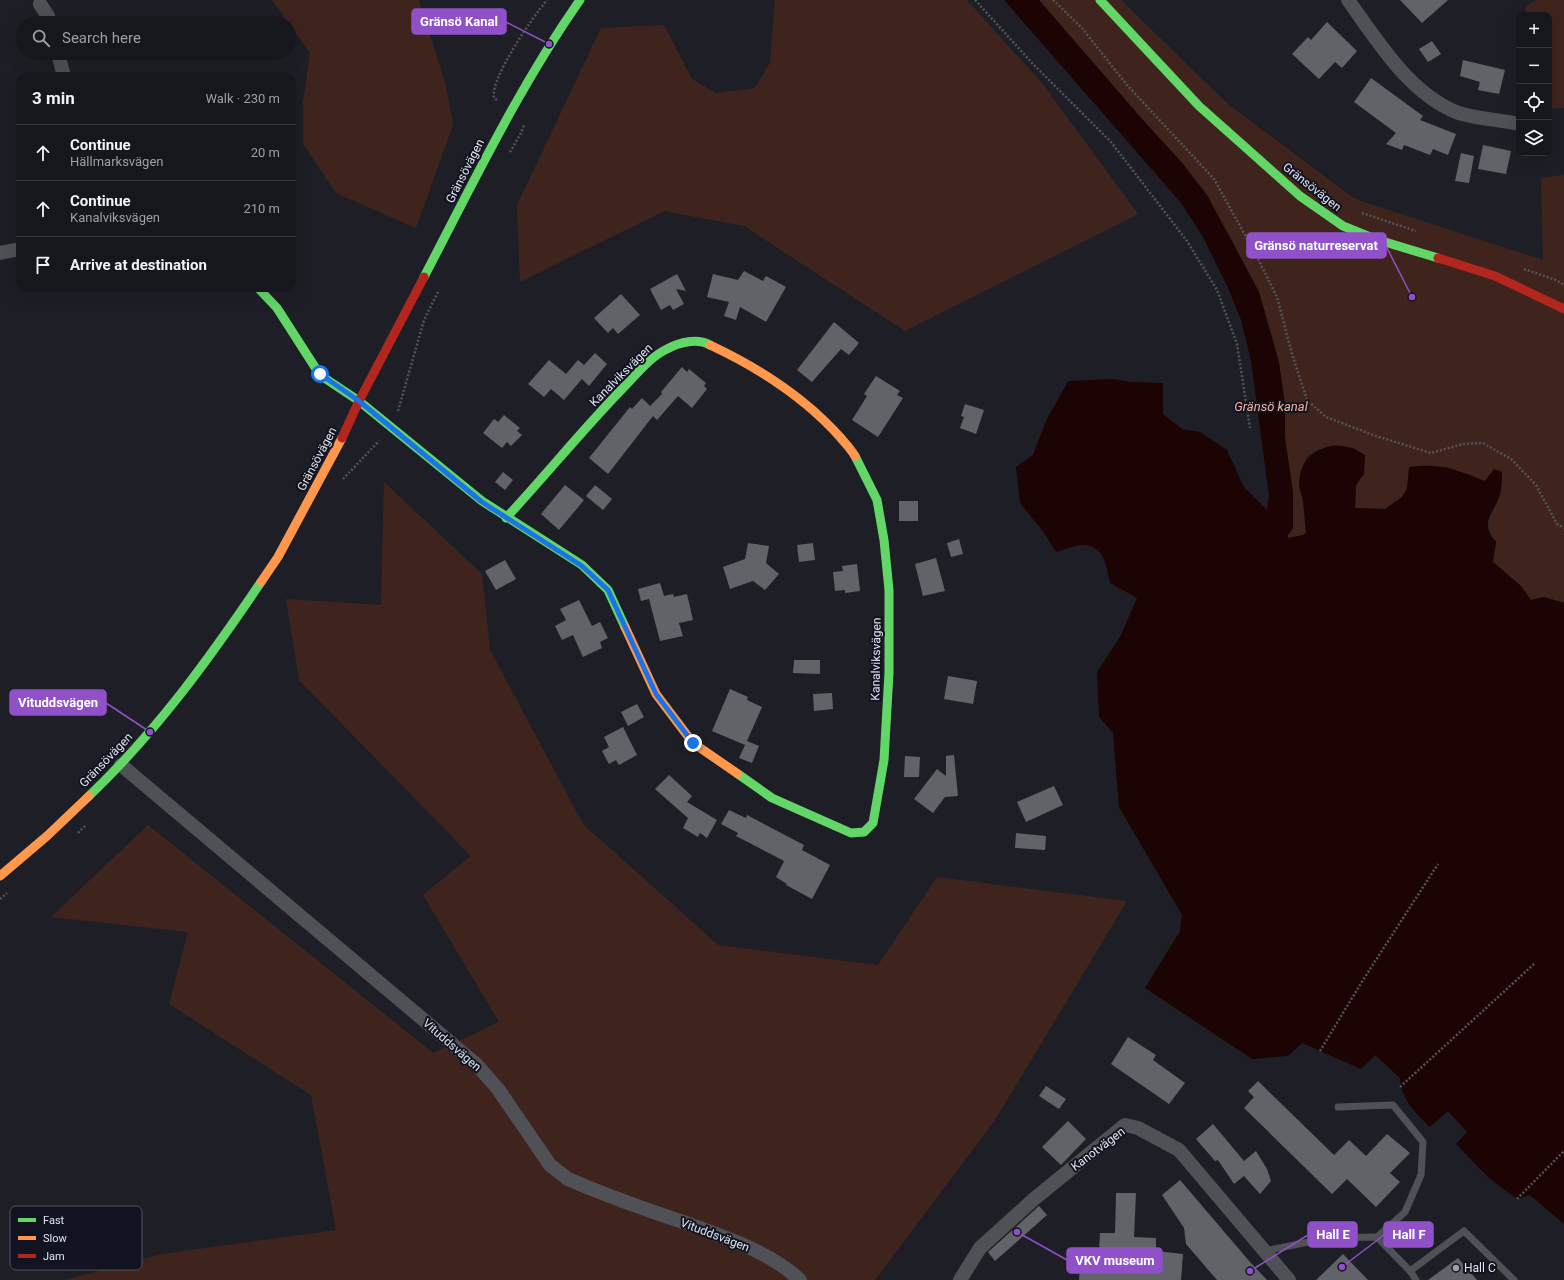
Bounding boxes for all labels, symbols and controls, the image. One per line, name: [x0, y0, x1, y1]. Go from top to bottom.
callout: Gränsö Kanal: [412, 9, 506, 34]
map controls: [1516, 12, 1552, 156]
button: +: [1516, 12, 1552, 48]
text: Gränsö Kanal: [420, 14, 498, 29]
search box: [16, 16, 296, 60]
icon: search: [30, 27, 52, 49]
text: Search here: [62, 29, 141, 47]
button: −: [1516, 48, 1552, 84]
button: locate: [1516, 84, 1552, 120]
text: 3 min: [32, 88, 75, 108]
text: Walk · 230 m: [205, 91, 280, 106]
button: layers: [1516, 120, 1552, 156]
text: Continue: [70, 136, 131, 154]
street label: Gränsövägen: [443, 137, 487, 205]
icon: ahead: [32, 142, 54, 164]
text: 20 m: [251, 145, 280, 160]
text: Hällmarksvägen: [70, 154, 164, 169]
street label: Gränsövägen: [1280, 160, 1344, 214]
text: Continue: [70, 192, 131, 210]
icon: ahead: [32, 198, 54, 220]
text: 210 m: [243, 201, 280, 216]
text: Kanalviksvägen: [70, 210, 160, 225]
callout: Gränsö naturreservat: [1247, 233, 1386, 258]
text: Gränsö naturreservat: [1254, 238, 1378, 253]
icon: arrive: [32, 254, 54, 276]
text: Arrive at destination: [70, 256, 207, 274]
street label: Kanalviksvägen: [587, 341, 655, 409]
route start: [311, 365, 329, 383]
water label: Gränsö kanal: [1234, 399, 1309, 414]
street label: Gränsövägen: [294, 425, 340, 493]
street label: Kanalviksvägen: [868, 617, 884, 701]
callout: Vituddsvägen: [10, 690, 106, 715]
text: Vituddsvägen: [18, 695, 98, 710]
street label: Gränsövägen: [77, 730, 135, 790]
route end: [684, 734, 702, 752]
street label: Vituddsvägen: [420, 1016, 484, 1074]
street label: Kanotvägen: [1068, 1124, 1128, 1174]
legend: [10, 1206, 142, 1270]
text: Fast: [43, 1214, 65, 1227]
street label: Vituddsvägen: [679, 1215, 751, 1255]
callout: Hall E: [1308, 1222, 1357, 1247]
callout: Hall F: [1384, 1222, 1433, 1247]
text: Hall E: [1316, 1227, 1350, 1242]
text: Hall F: [1392, 1227, 1426, 1242]
text: Slow: [43, 1232, 67, 1245]
callout: VKV museum: [1067, 1248, 1162, 1273]
text: Jam: [43, 1250, 65, 1263]
text: VKV museum: [1075, 1253, 1155, 1268]
place label: Hall C: [1464, 1261, 1496, 1275]
marker: Hall C: [1451, 1263, 1461, 1273]

